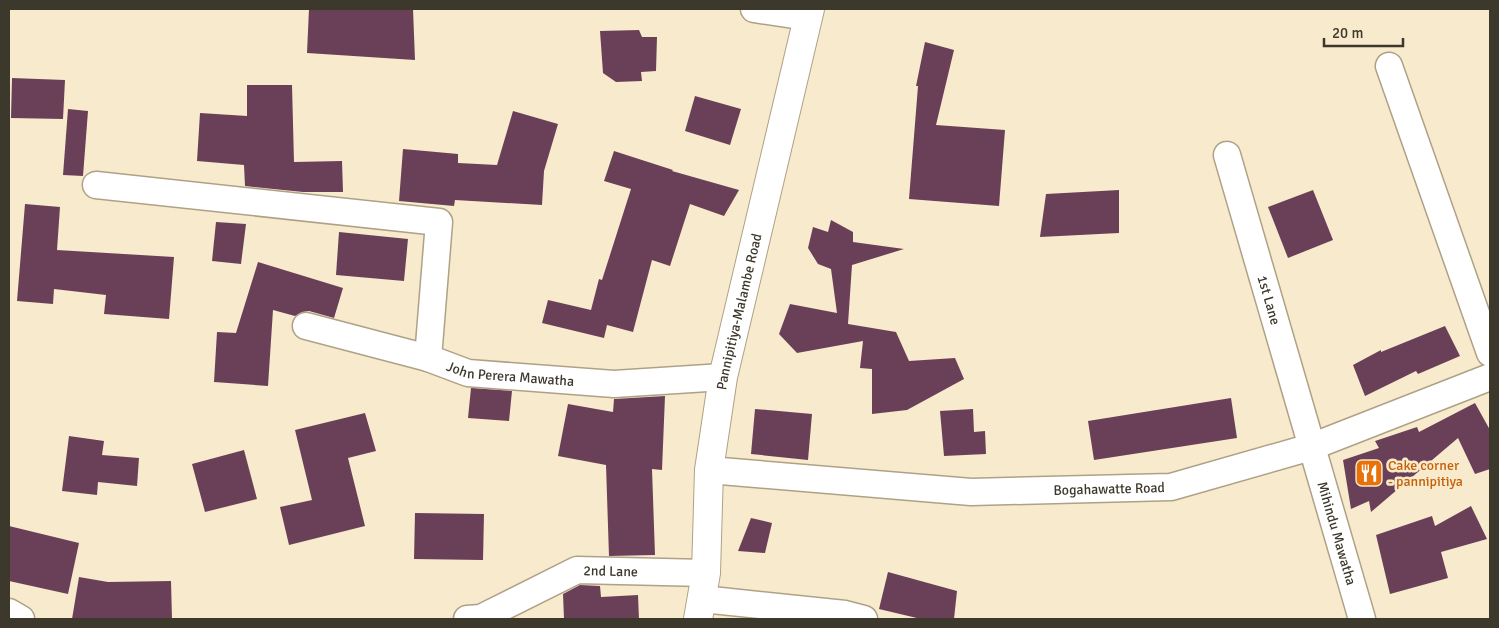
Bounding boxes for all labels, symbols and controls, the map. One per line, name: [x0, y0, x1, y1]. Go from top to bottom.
scale bar: [1324, 15, 1403, 47]
text: 20 m: [1332, 24, 1363, 42]
street label: Pannipitiya-Malambe Road: [713, 232, 766, 391]
street label: 1st Lane: [1253, 273, 1284, 327]
street label: John Perera Mawatha: [444, 358, 575, 390]
place label: Cake corner - pannipitiya: [1388, 457, 1463, 490]
restaurant icon: Cake corner - pannipitiya: [1354, 458, 1384, 488]
street label: Bogahawatte Road: [1053, 479, 1165, 499]
street label: Mihindu Mawatha: [1313, 480, 1360, 587]
street label: 2nd Lane: [583, 562, 638, 580]

